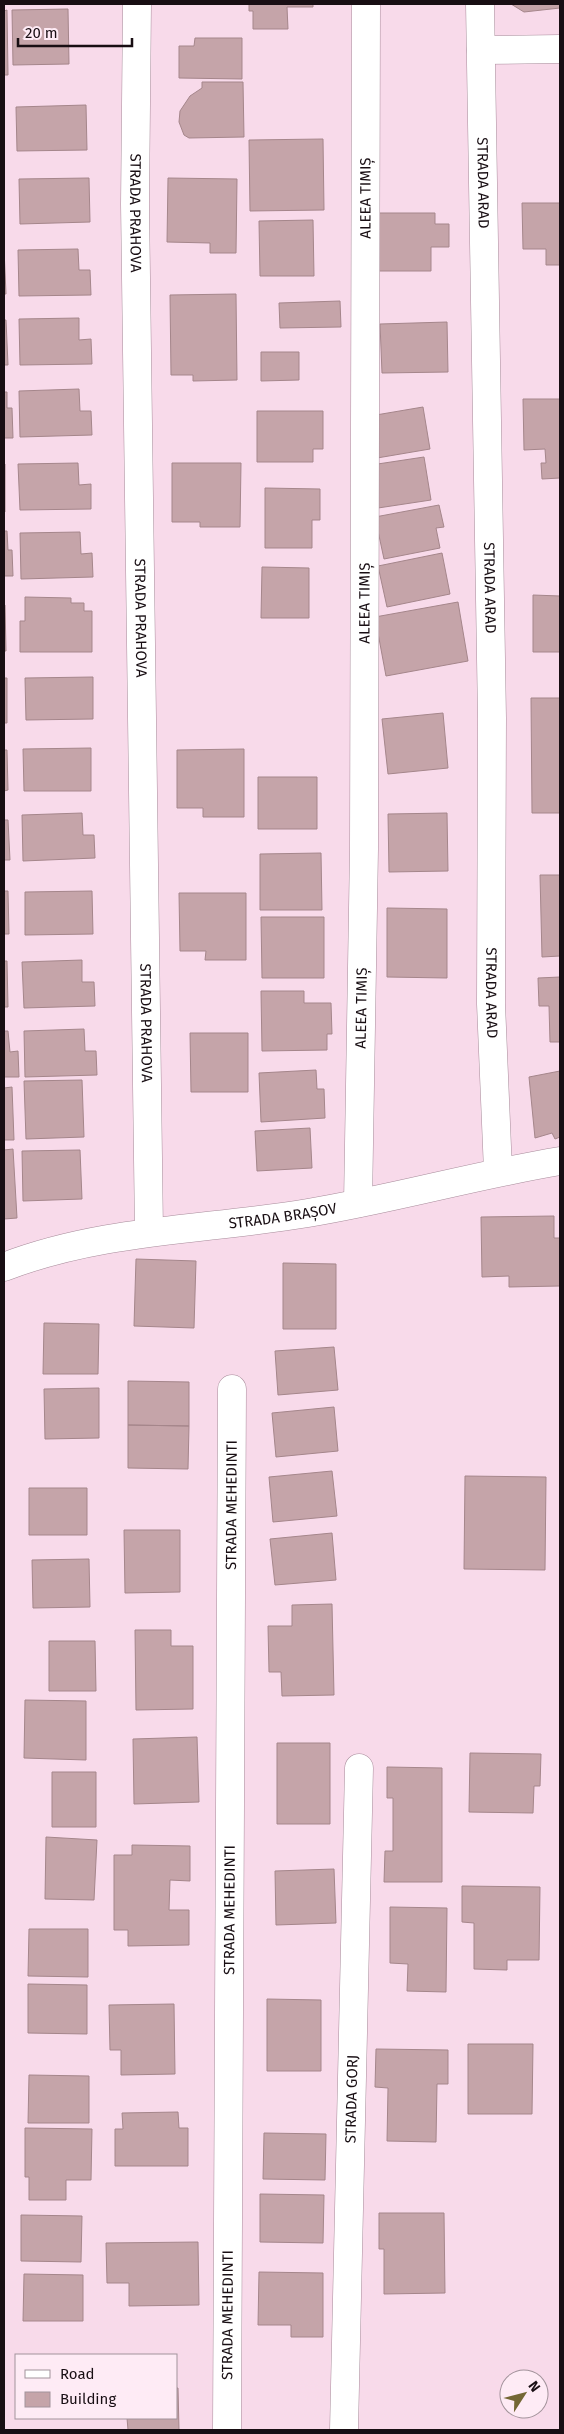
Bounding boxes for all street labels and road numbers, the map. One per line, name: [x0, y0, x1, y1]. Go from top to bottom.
street label: STRADA ARAD: [473, 137, 493, 229]
street label: STRADA PRAHOVA: [126, 153, 145, 273]
street label: ALEEA TIMIȘ: [356, 157, 376, 239]
street label: STRADA ARAD: [480, 542, 500, 634]
street label: STRADA PRAHOVA: [131, 558, 150, 678]
street label: ALEEA TIMIȘ: [355, 562, 375, 644]
street label: STRADA ARAD: [482, 947, 501, 1039]
street label: STRADA PRAHOVA: [136, 963, 156, 1083]
street label: ALEEA TIMIȘ: [352, 967, 372, 1049]
street label: STRADA BRAȘOV: [228, 1199, 339, 1233]
street label: STRADA MEHEDINTI: [222, 1440, 241, 1570]
street label: STRADA MEHEDINTI: [220, 1845, 239, 1975]
street label: STRADA GORJ: [341, 2054, 362, 2144]
street label: STRADA MEHEDINTI: [218, 2250, 237, 2380]

